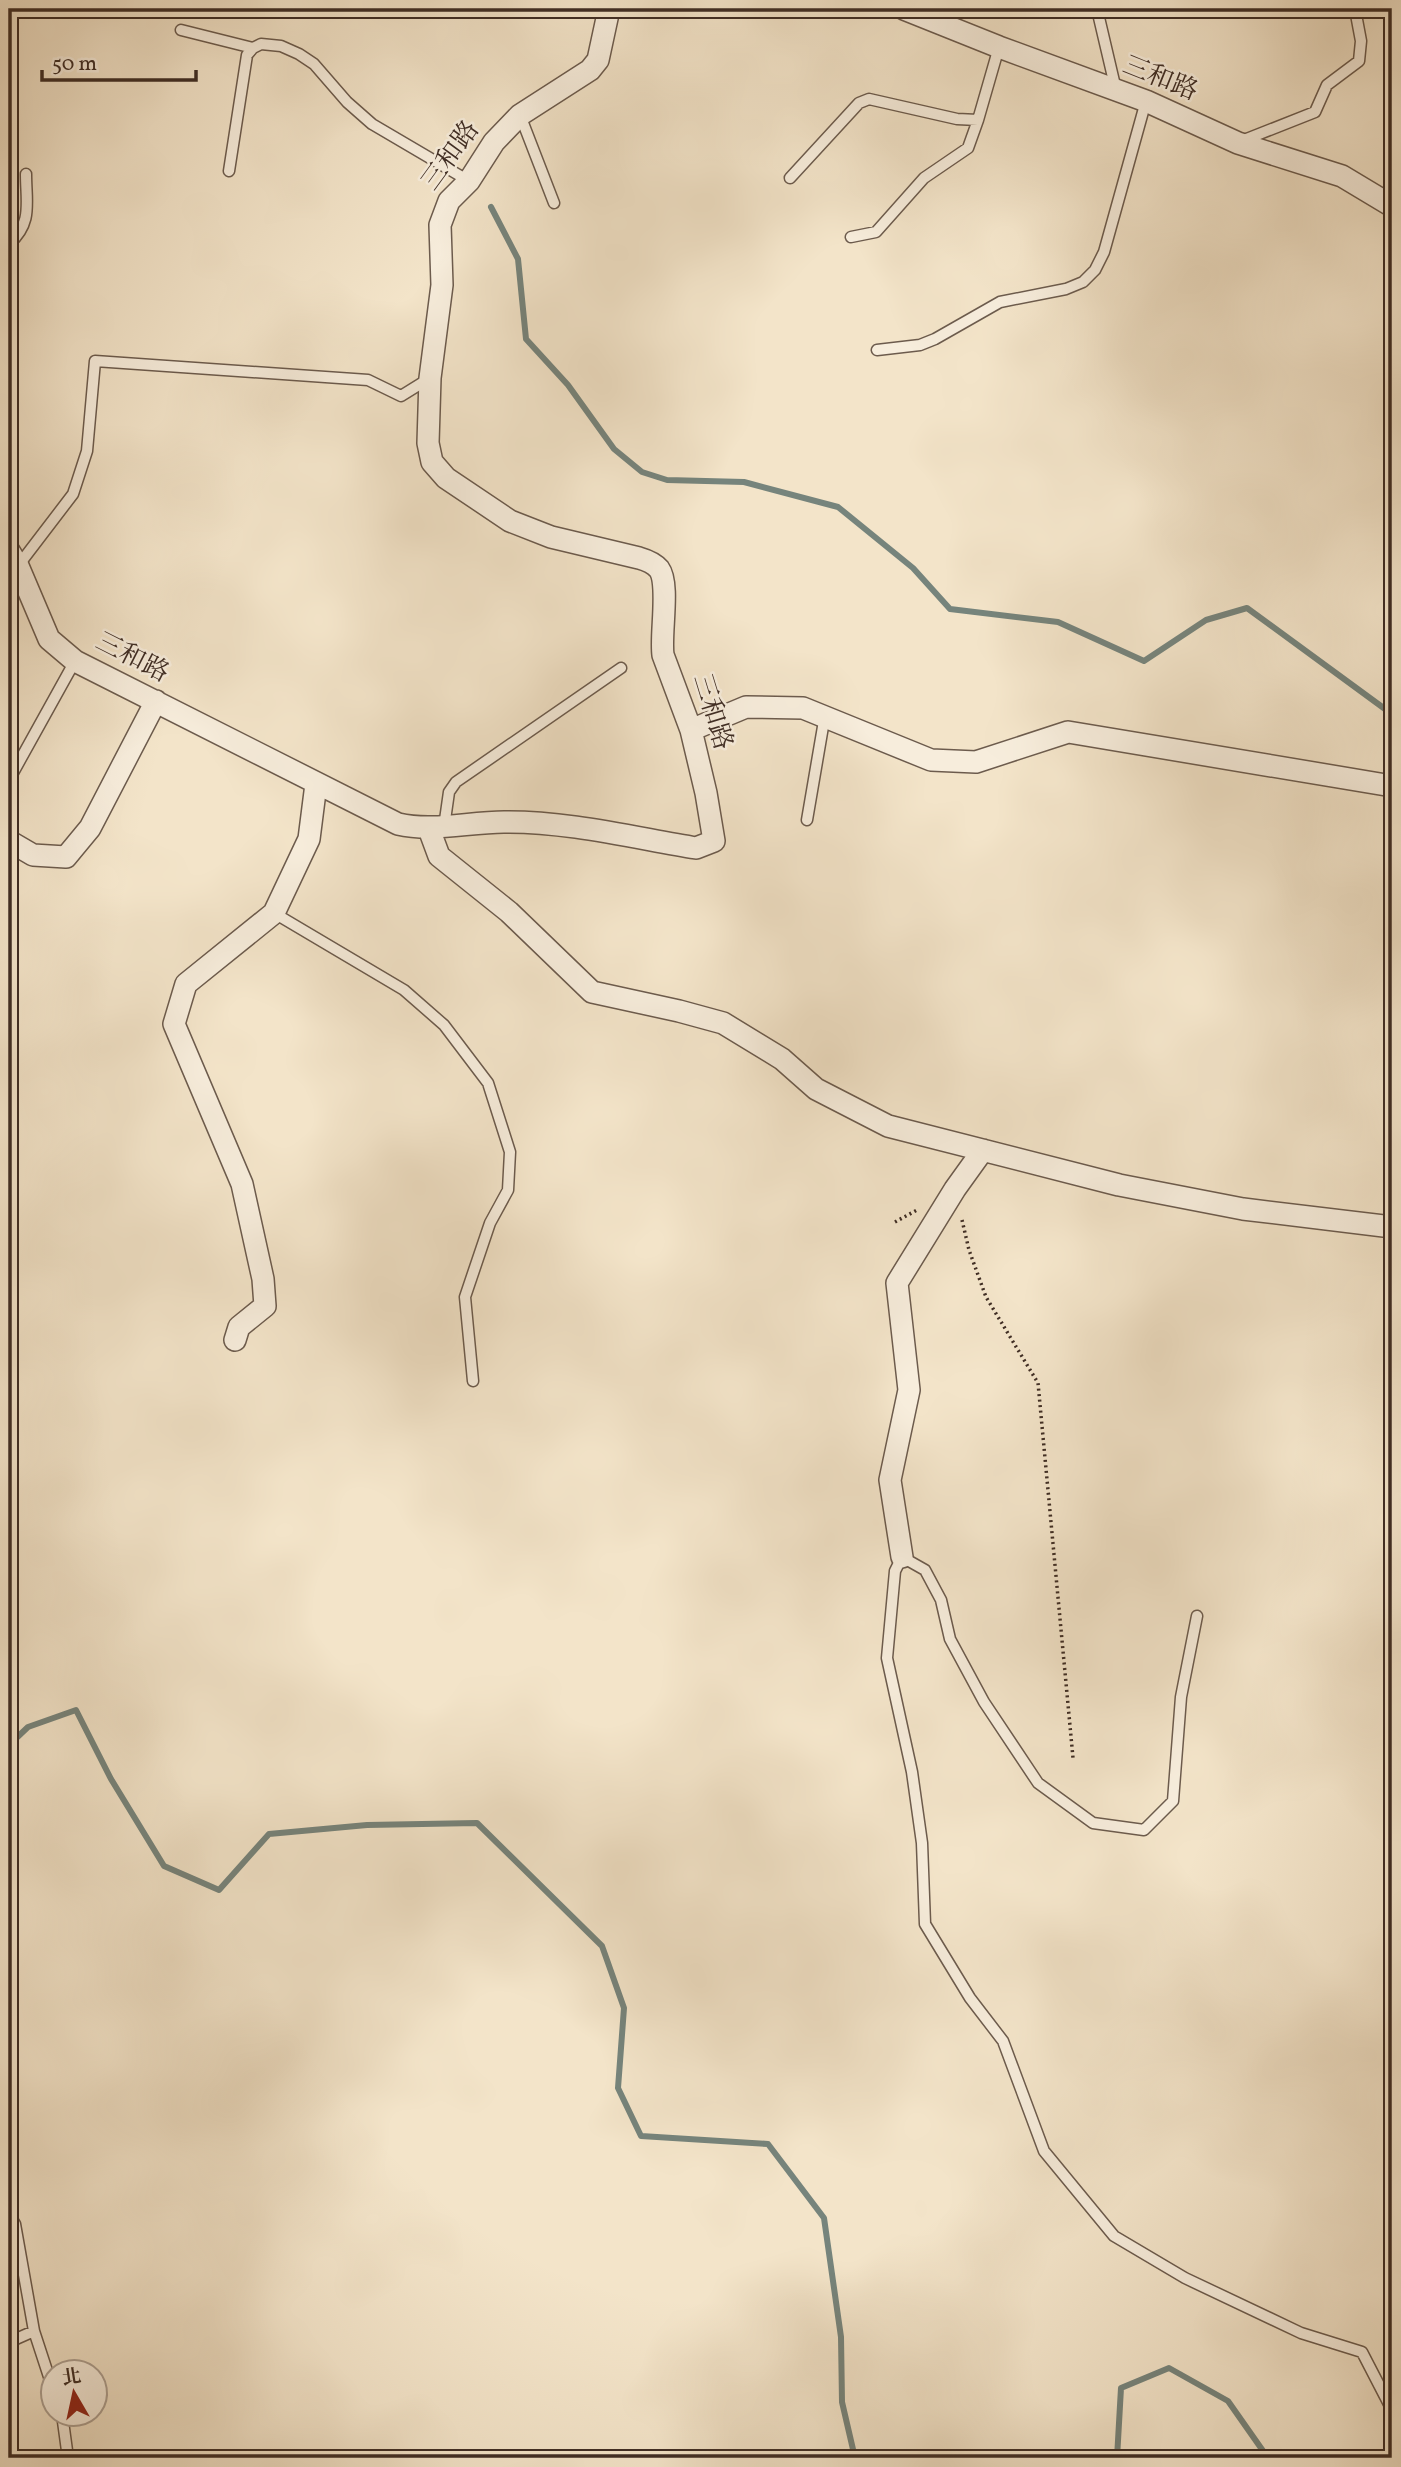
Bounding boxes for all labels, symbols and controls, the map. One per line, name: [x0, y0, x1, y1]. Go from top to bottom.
scale bar: [42, 38, 196, 82]
street label: 三和路: [1117, 48, 1203, 110]
text: 50 m: [52, 50, 97, 79]
street label: 三和路: [414, 114, 488, 198]
street label: 三和路: [89, 624, 175, 692]
street label: 三和路: [683, 669, 741, 755]
north arrow: [38, 2358, 108, 2428]
text: 北: [60, 2364, 83, 2393]

